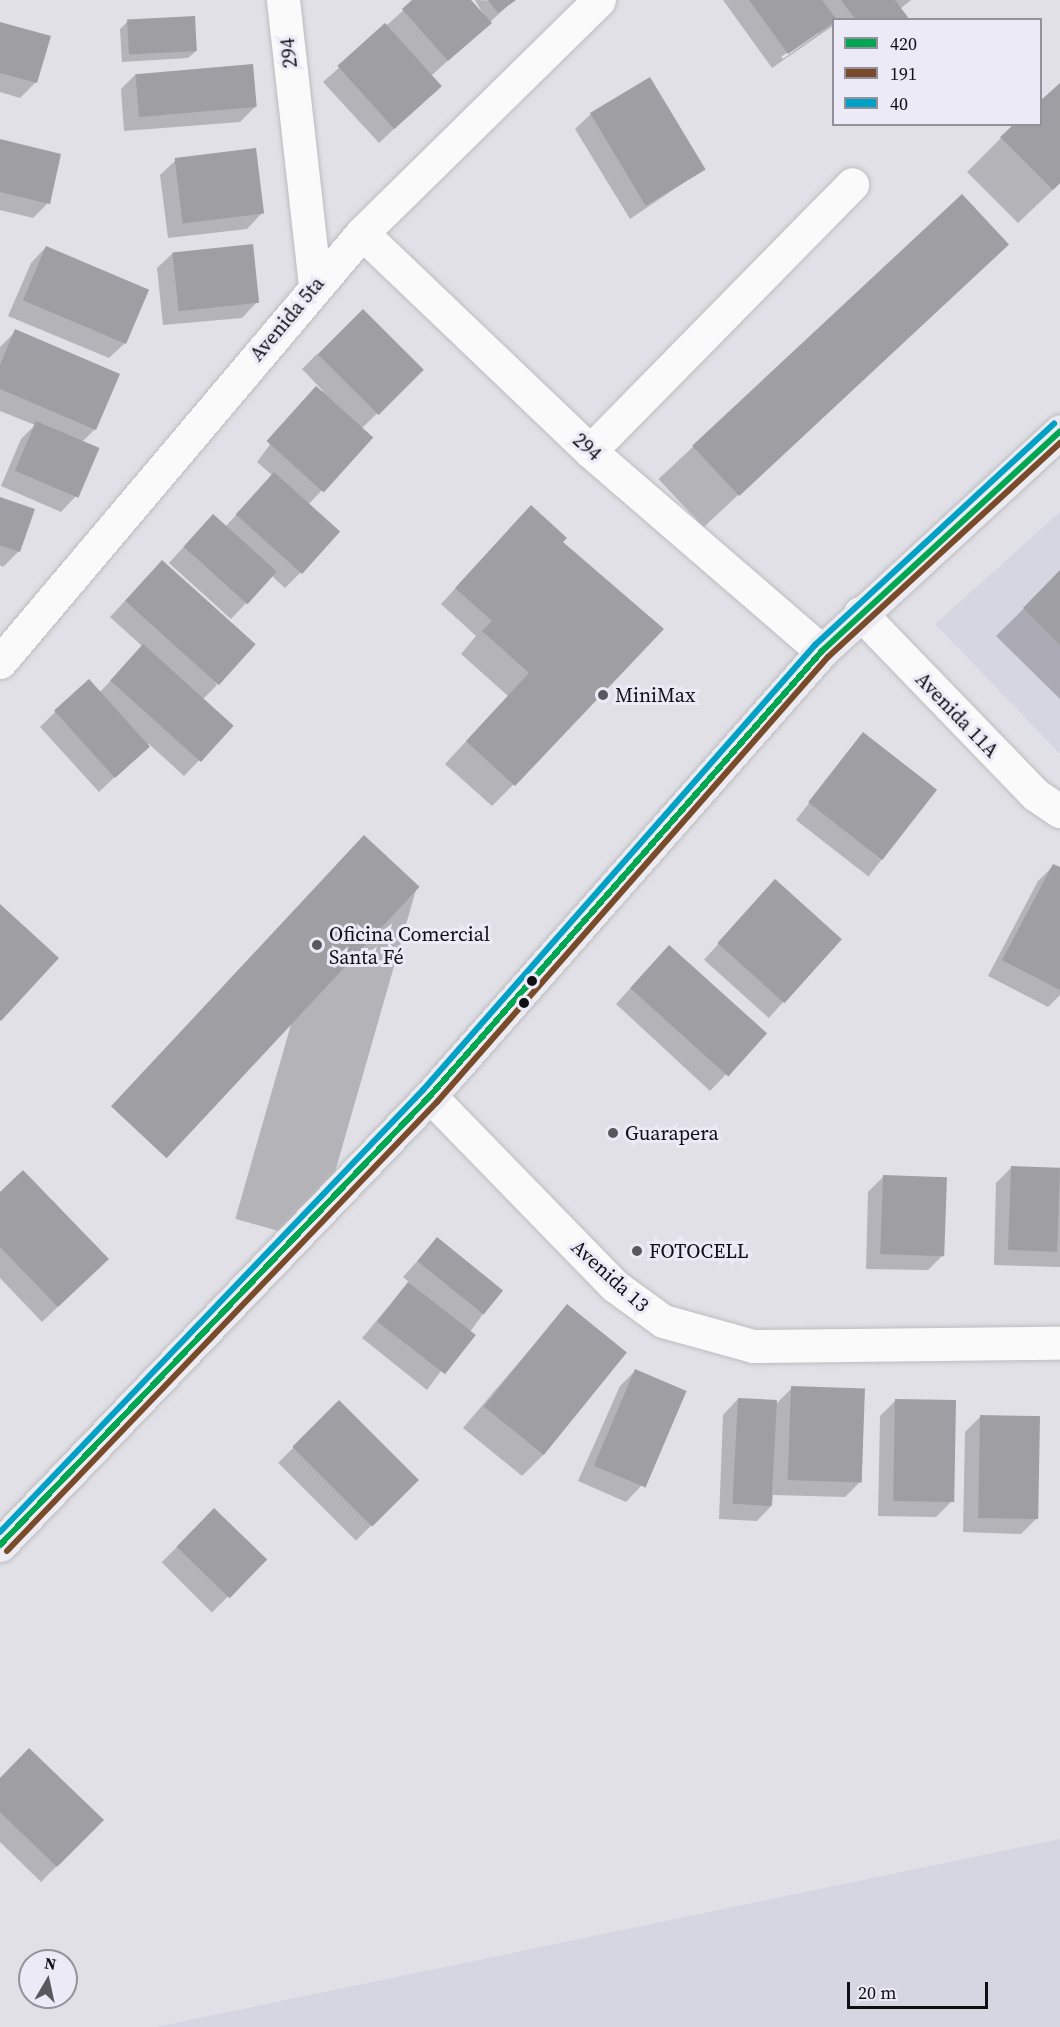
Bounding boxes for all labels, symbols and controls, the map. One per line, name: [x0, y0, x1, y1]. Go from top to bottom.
legend: [832, 18, 1042, 126]
text: 420: [890, 31, 917, 56]
street label: 294: [275, 37, 303, 69]
text: 191: [890, 61, 917, 86]
text: 40: [890, 91, 908, 116]
street label: Avenida 5ta: [245, 272, 329, 366]
street label: 294: [568, 428, 606, 466]
street label: Avenida 11A: [910, 667, 1004, 763]
place label: MiniMax: [615, 683, 695, 707]
marker: MiniMax: [596, 688, 610, 702]
place label: Oficina Comercial Santa Fé: [329, 922, 490, 969]
marker: Oficina Comercial Santa Fé: [310, 938, 324, 952]
unlabelled marker: [526, 975, 538, 987]
unlabelled marker: [518, 997, 530, 1009]
place label: Guarapera: [625, 1121, 719, 1145]
marker: Guarapera: [606, 1126, 620, 1140]
street label: Avenida 13: [566, 1235, 654, 1317]
place label: FOTOCELL: [649, 1239, 749, 1263]
marker: FOTOCELL: [630, 1244, 644, 1258]
north arrow: [18, 1949, 78, 2009]
text: N: [43, 1951, 58, 1975]
scale bar: [850, 1970, 991, 2008]
text: 20 m: [858, 1980, 896, 2005]

